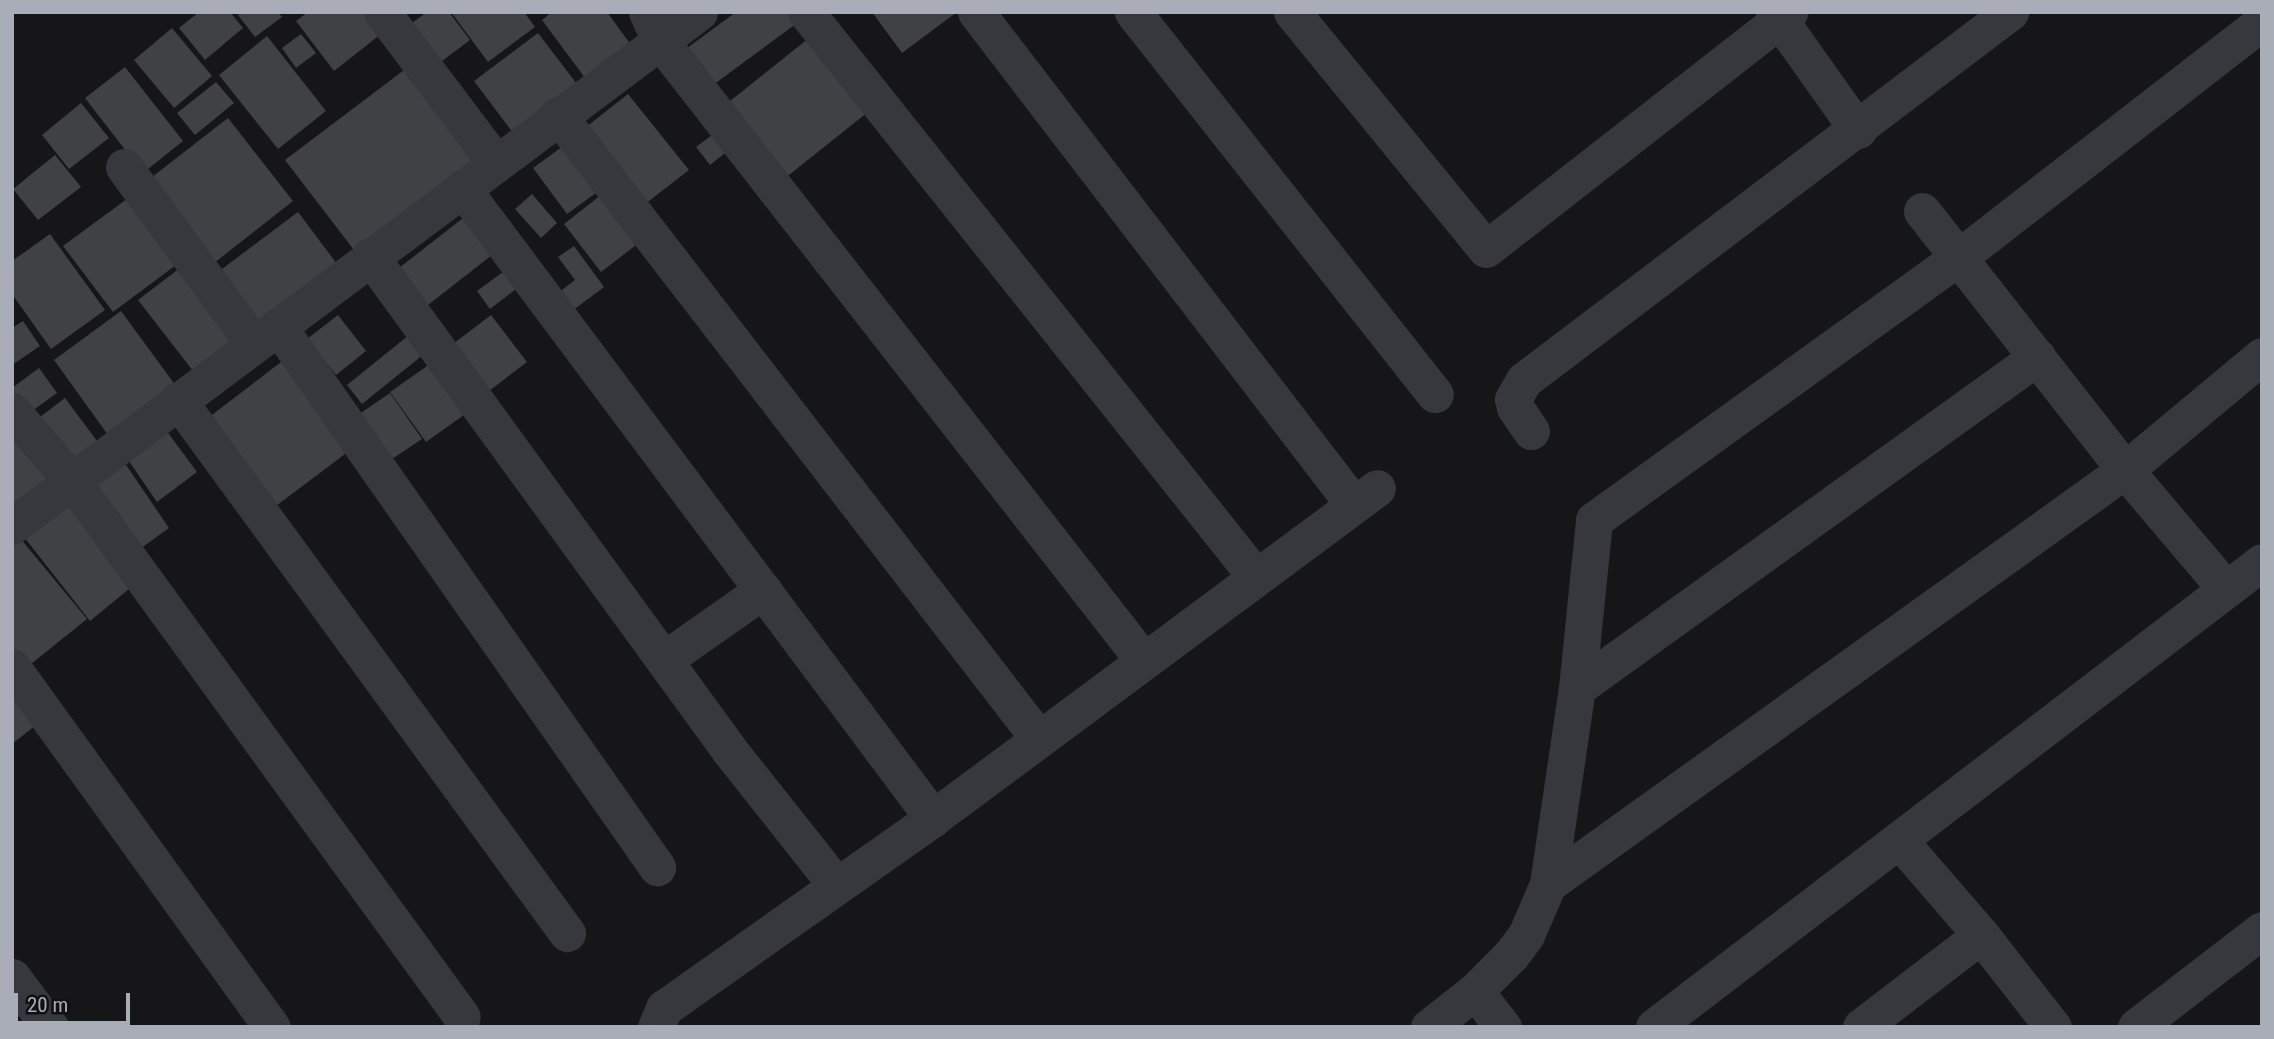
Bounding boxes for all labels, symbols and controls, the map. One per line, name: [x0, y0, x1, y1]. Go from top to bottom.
scale bar: [18, 979, 133, 1023]
text: 20 m: [27, 993, 68, 1017]

